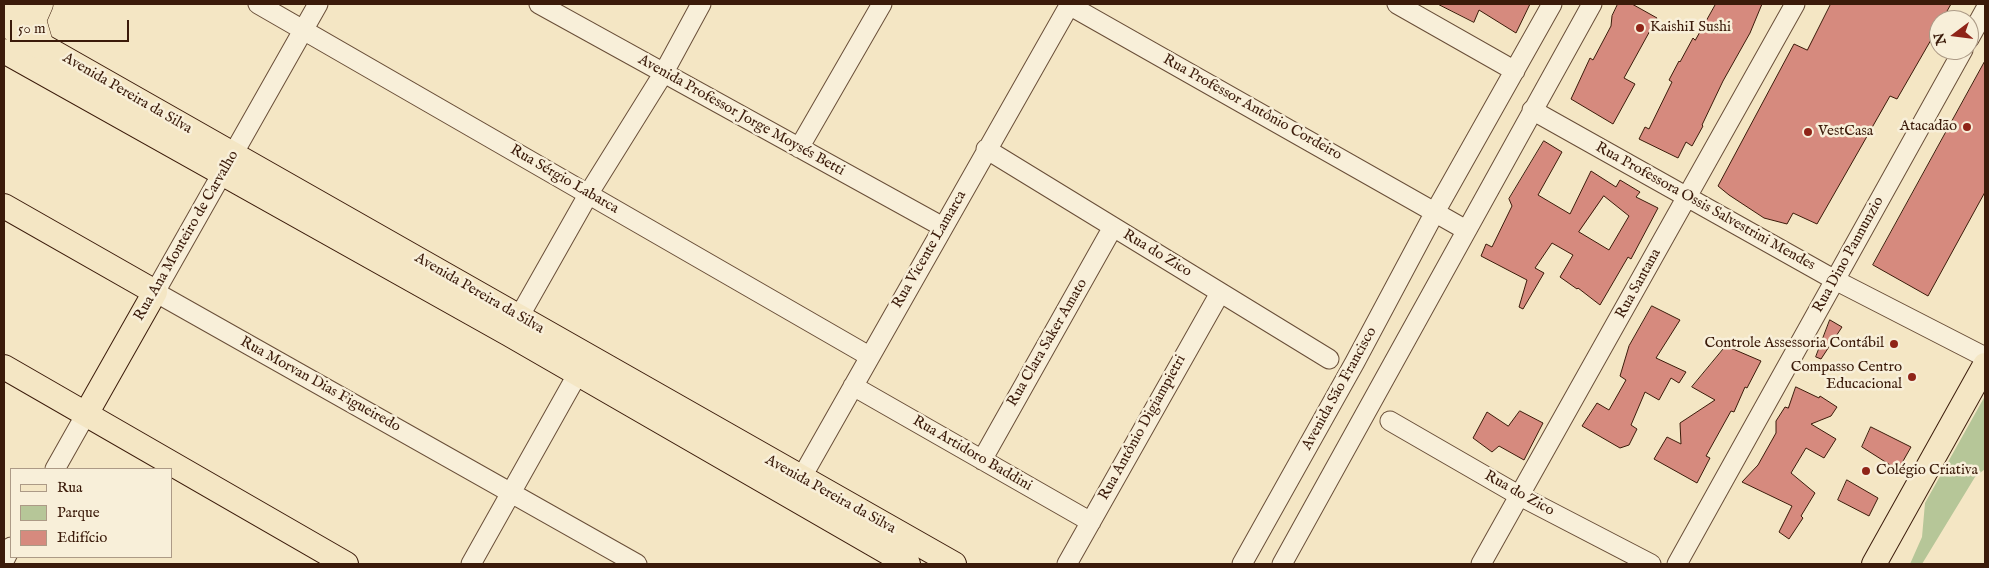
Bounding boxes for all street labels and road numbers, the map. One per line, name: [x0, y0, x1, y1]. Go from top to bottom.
street label: Avenida Pereira da Silva: [59, 50, 195, 138]
street label: Rua Professor Antônio Cordeiro: [1159, 51, 1345, 165]
street label: Avenida Professor Jorge Moysés Betti: [635, 52, 847, 180]
street label: Rua Professora Ossis Salvestrini Mendes: [1592, 139, 1818, 275]
street label: Rua Sérgio Labarca: [506, 142, 622, 218]
street label: Rua Ana Monteiro de Carvalho: [131, 148, 243, 324]
street label: Rua Vicente Lamarca: [889, 188, 971, 312]
street label: Rua Dino Pannunzio: [1810, 194, 1888, 316]
street label: Rua do Zico: [1119, 226, 1195, 282]
street label: Rua Santana: [1612, 246, 1666, 322]
street label: Avenida Pereira da Silva: [411, 250, 547, 338]
street label: Rua Clara Saker Amato: [1004, 276, 1092, 410]
street label: Avenida São Francisco: [1299, 324, 1381, 454]
street label: Rua Morvan Dias Figueiredo: [237, 333, 403, 437]
street label: Rua Antônio Digiampietri: [1096, 352, 1190, 504]
street label: Rua Artidoro Baddini: [909, 412, 1035, 496]
street label: Avenida Pereira da Silva: [762, 452, 898, 538]
street label: Rua do Zico: [1481, 467, 1557, 521]

